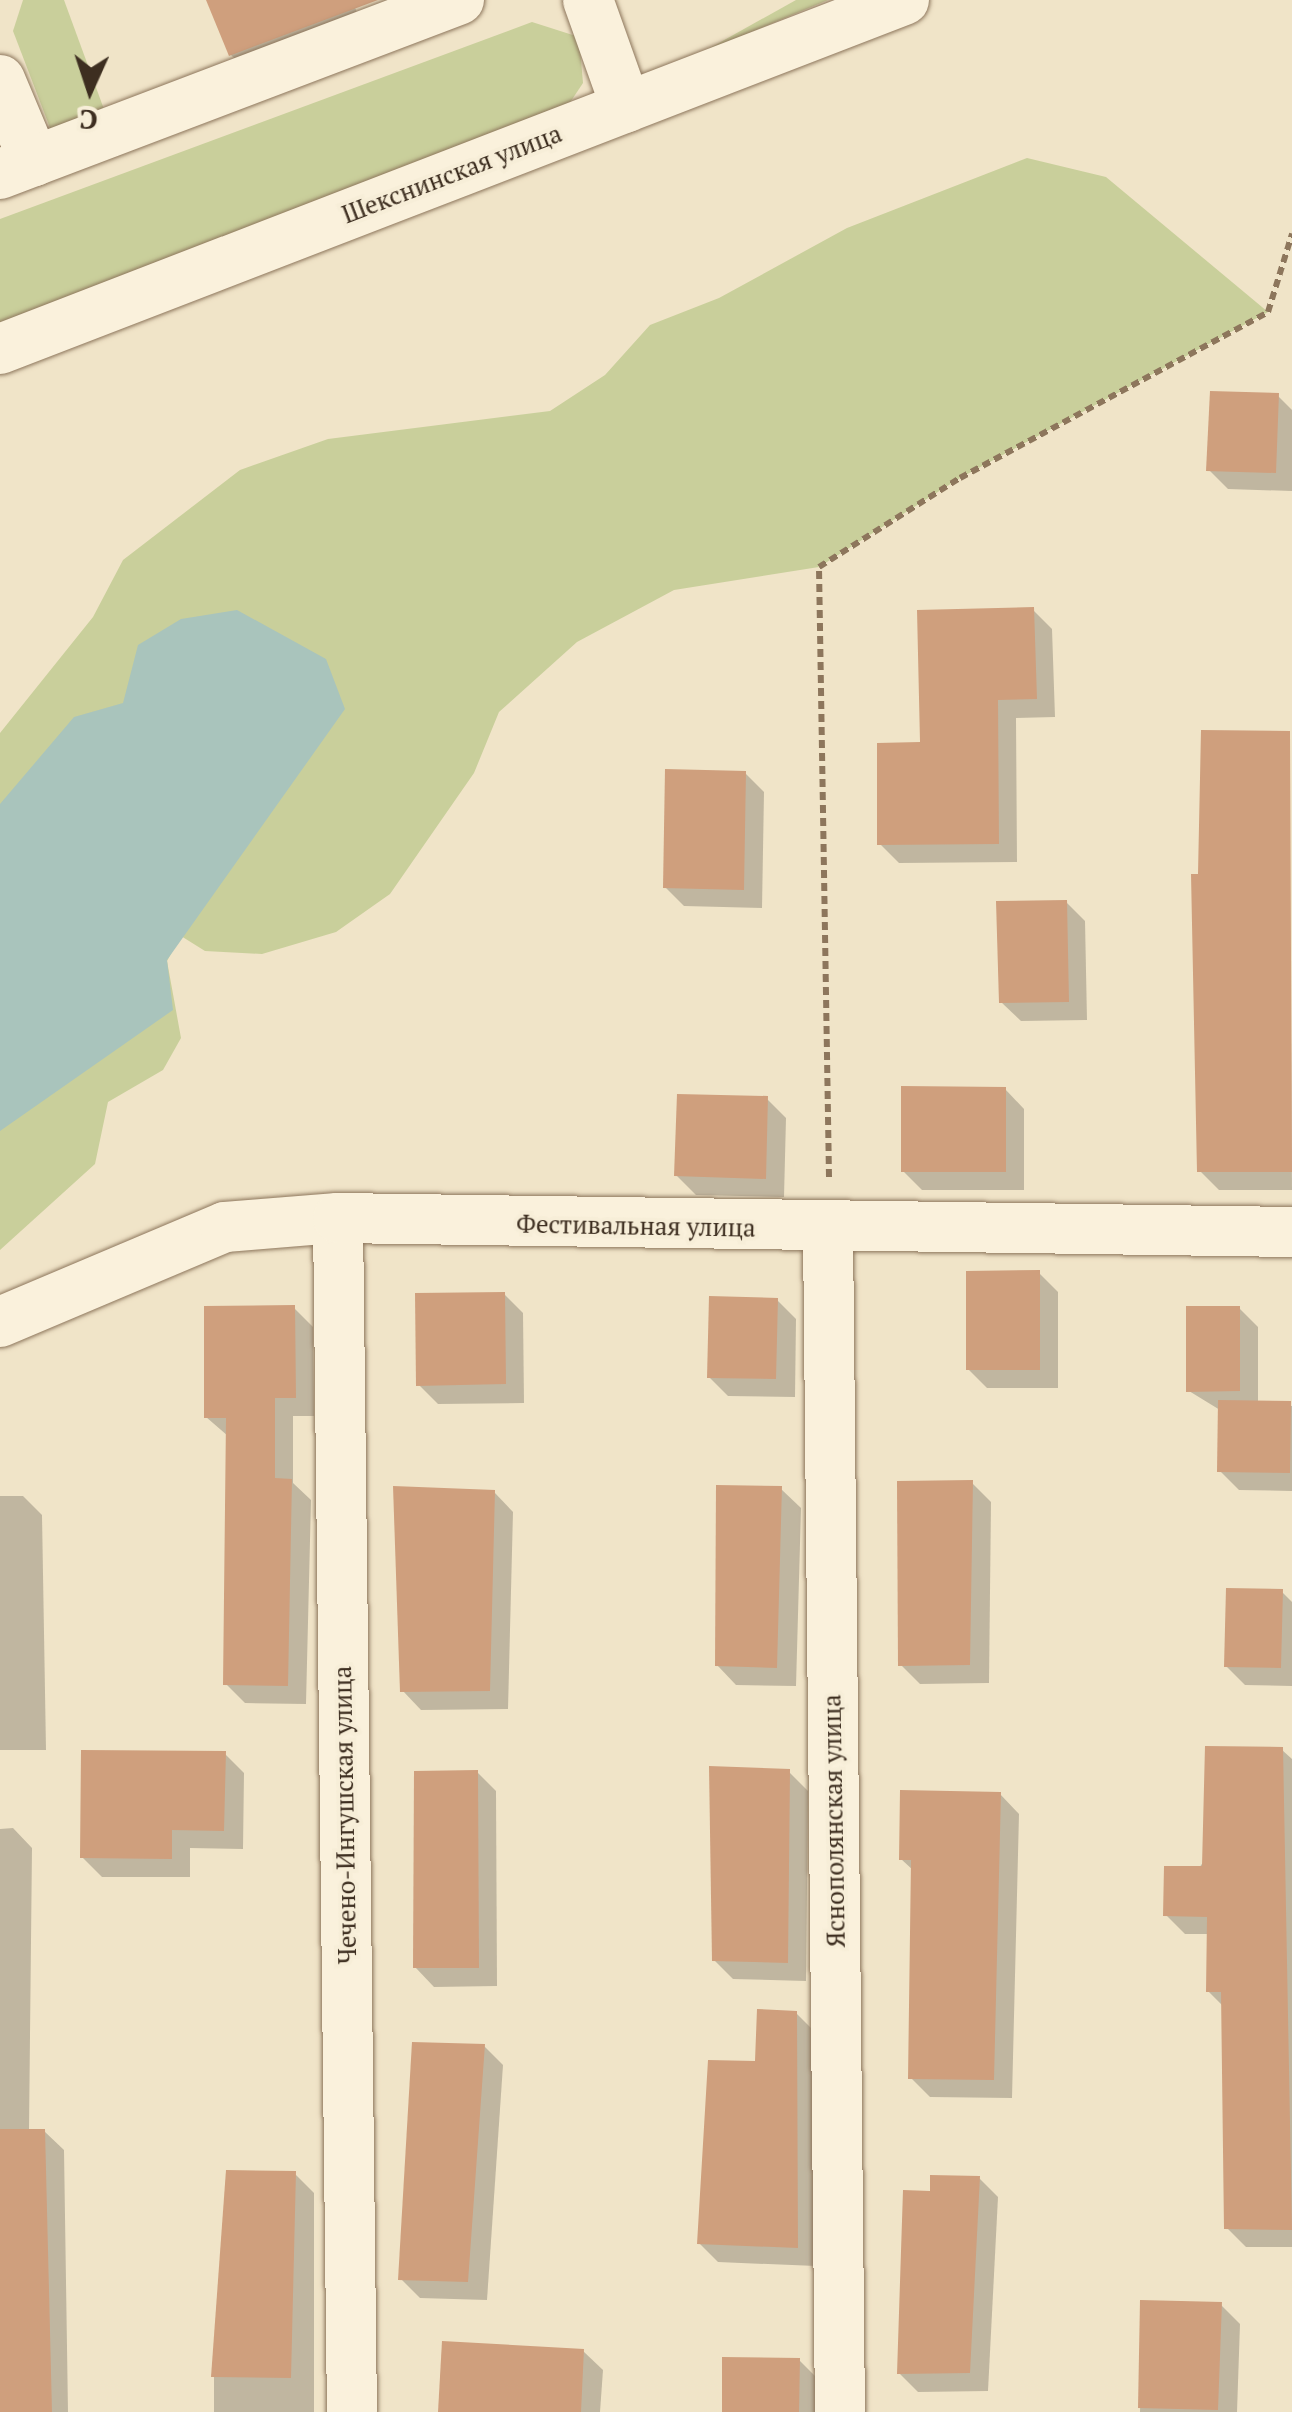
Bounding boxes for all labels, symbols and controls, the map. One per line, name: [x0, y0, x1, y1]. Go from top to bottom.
north arrow: [40, 40, 140, 140]
text: С: [78, 102, 99, 139]
street label: Шекснинская улица: [338, 118, 566, 230]
street label: Фестивальная улица: [516, 1209, 756, 1243]
street label: Чечено-Ингушская улица: [327, 1666, 363, 1964]
street label: Яснополянская улица: [817, 1694, 851, 1948]

